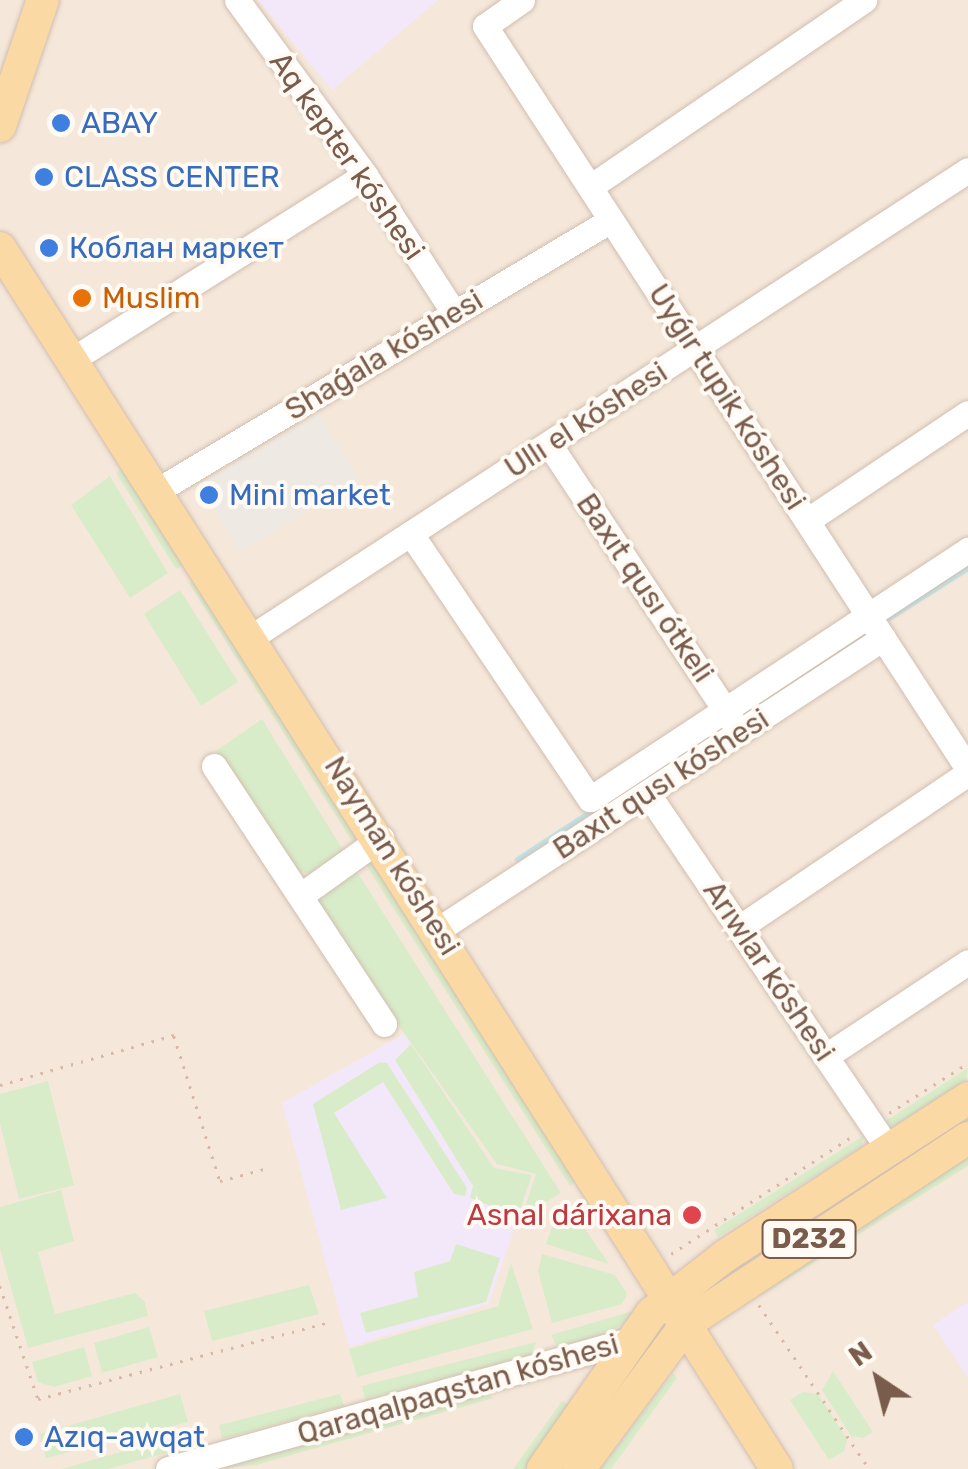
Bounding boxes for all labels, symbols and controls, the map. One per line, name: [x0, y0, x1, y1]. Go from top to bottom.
street label: Aq kepter kóshesi: [262, 45, 432, 267]
place label: ABAY: [81, 105, 158, 141]
marker: ABAY: [50, 112, 72, 134]
place label: CLASS CENTER: [64, 159, 280, 195]
marker: CLASS CENTER: [33, 166, 55, 188]
place label: Коблан маркет: [69, 230, 284, 266]
marker: Коблан маркет: [38, 237, 60, 259]
street label: Uyǵır tupik kóshesi: [640, 277, 814, 517]
place label: Muslim: [102, 280, 200, 316]
street label: Shaǵala kóshesi: [279, 282, 489, 428]
marker: Muslim: [71, 287, 93, 309]
street label: Ullı el kóshesi: [498, 354, 674, 486]
place label: Mini market: [229, 477, 391, 513]
marker: Mini market: [198, 484, 220, 506]
street label: Baxıt qusı ótkeli: [569, 487, 721, 689]
street label: Baxıt qusı kóshesi: [546, 701, 776, 867]
street label: Nayman kóshesi: [317, 750, 467, 962]
street label: Arıwlar kóshesi: [695, 874, 843, 1068]
place label: Asnal dárixana: [467, 1197, 672, 1233]
marker: Asnal dárixana: [681, 1204, 703, 1226]
road number: D232: [762, 1216, 856, 1262]
street label: Qaraqalpaqstan kóshesi: [293, 1326, 623, 1452]
north arrow: [828, 1329, 928, 1429]
text: N: [843, 1335, 878, 1373]
place label: Azıq-awqat: [44, 1419, 205, 1455]
marker: Azıq-awqat: [13, 1426, 35, 1448]

